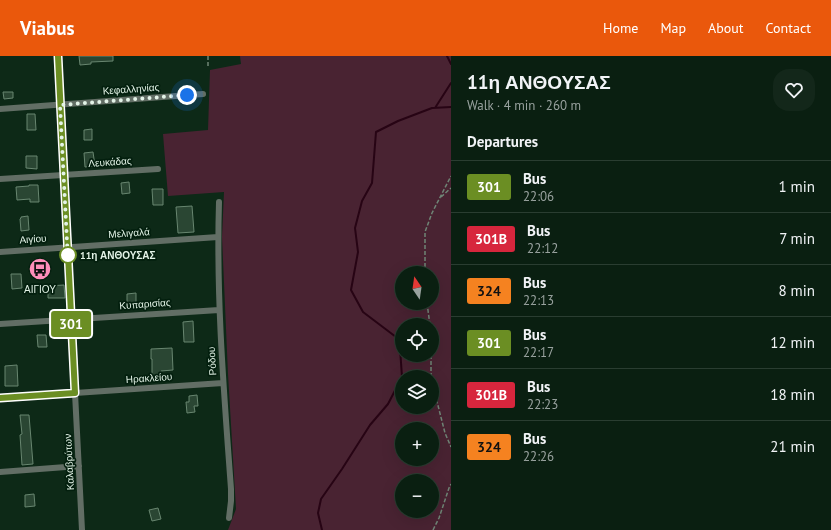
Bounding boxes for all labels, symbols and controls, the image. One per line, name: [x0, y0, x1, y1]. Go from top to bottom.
text: Viabus: [20, 16, 74, 40]
text: Home: [603, 19, 638, 37]
text: Map: [660, 19, 686, 37]
text: About: [708, 19, 744, 37]
text: Contact: [766, 19, 811, 37]
button: heart: [773, 69, 815, 111]
text: 11η ΑΝΘΟΥΣΑΣ: [467, 70, 611, 94]
street label: Κεφαλληνίας: [102, 81, 160, 97]
your location: [177, 85, 197, 105]
text: Walk · 4 min · 260 m: [467, 97, 581, 114]
text: Departures: [467, 132, 538, 151]
street label: Λευκάδας: [88, 154, 132, 170]
text: Bus: [523, 169, 546, 188]
text: 1 min: [778, 177, 815, 196]
text: 301: [477, 178, 501, 196]
text: 22:06: [523, 188, 554, 205]
text: Bus: [527, 221, 550, 240]
street label: Μελιγαλά: [108, 225, 150, 241]
text: 7 min: [779, 229, 815, 248]
text: 301B: [475, 230, 507, 248]
street label: Αιγίου: [19, 232, 47, 246]
text: 22:12: [527, 240, 558, 257]
marker: 11η ΑΝΘΟΥΣΑΣ: [59, 246, 77, 264]
place label: 11η ΑΝΘΟΥΣΑΣ: [80, 249, 156, 262]
bus stop icon: ΑΙΓΙΟΥ: [27, 256, 53, 282]
north arrow: [395, 266, 439, 310]
map controls: [395, 266, 439, 518]
text: Bus: [523, 273, 546, 292]
text: 8 min: [778, 281, 815, 300]
text: 324: [477, 282, 501, 300]
place label: ΑΙΓΙΟΥ: [24, 283, 56, 296]
text: 22:13: [523, 292, 554, 309]
street label: Κυπαρισίας: [119, 296, 171, 312]
line badge: 301: [48, 311, 94, 337]
text: 301: [59, 315, 83, 333]
button: locate: [395, 318, 439, 362]
text: Bus: [523, 325, 546, 344]
text: 12 min: [770, 333, 815, 352]
text: 301: [477, 334, 501, 352]
text: 22:17: [523, 344, 554, 361]
street label: Ρόδου: [205, 346, 219, 376]
street label: Ηρακλείου: [125, 370, 173, 386]
button: layers: [395, 370, 439, 414]
text: Bus: [527, 377, 550, 396]
text: 18 min: [770, 385, 815, 404]
text: 301B: [475, 386, 507, 404]
text: 22:23: [527, 396, 558, 413]
button: +: [395, 422, 439, 466]
text: Bus: [523, 429, 546, 448]
street label: Καλαβρύτων: [61, 433, 77, 491]
text: 21 min: [770, 437, 815, 456]
text: 324: [477, 438, 501, 456]
text: 22:26: [523, 448, 554, 465]
button: −: [395, 474, 439, 518]

